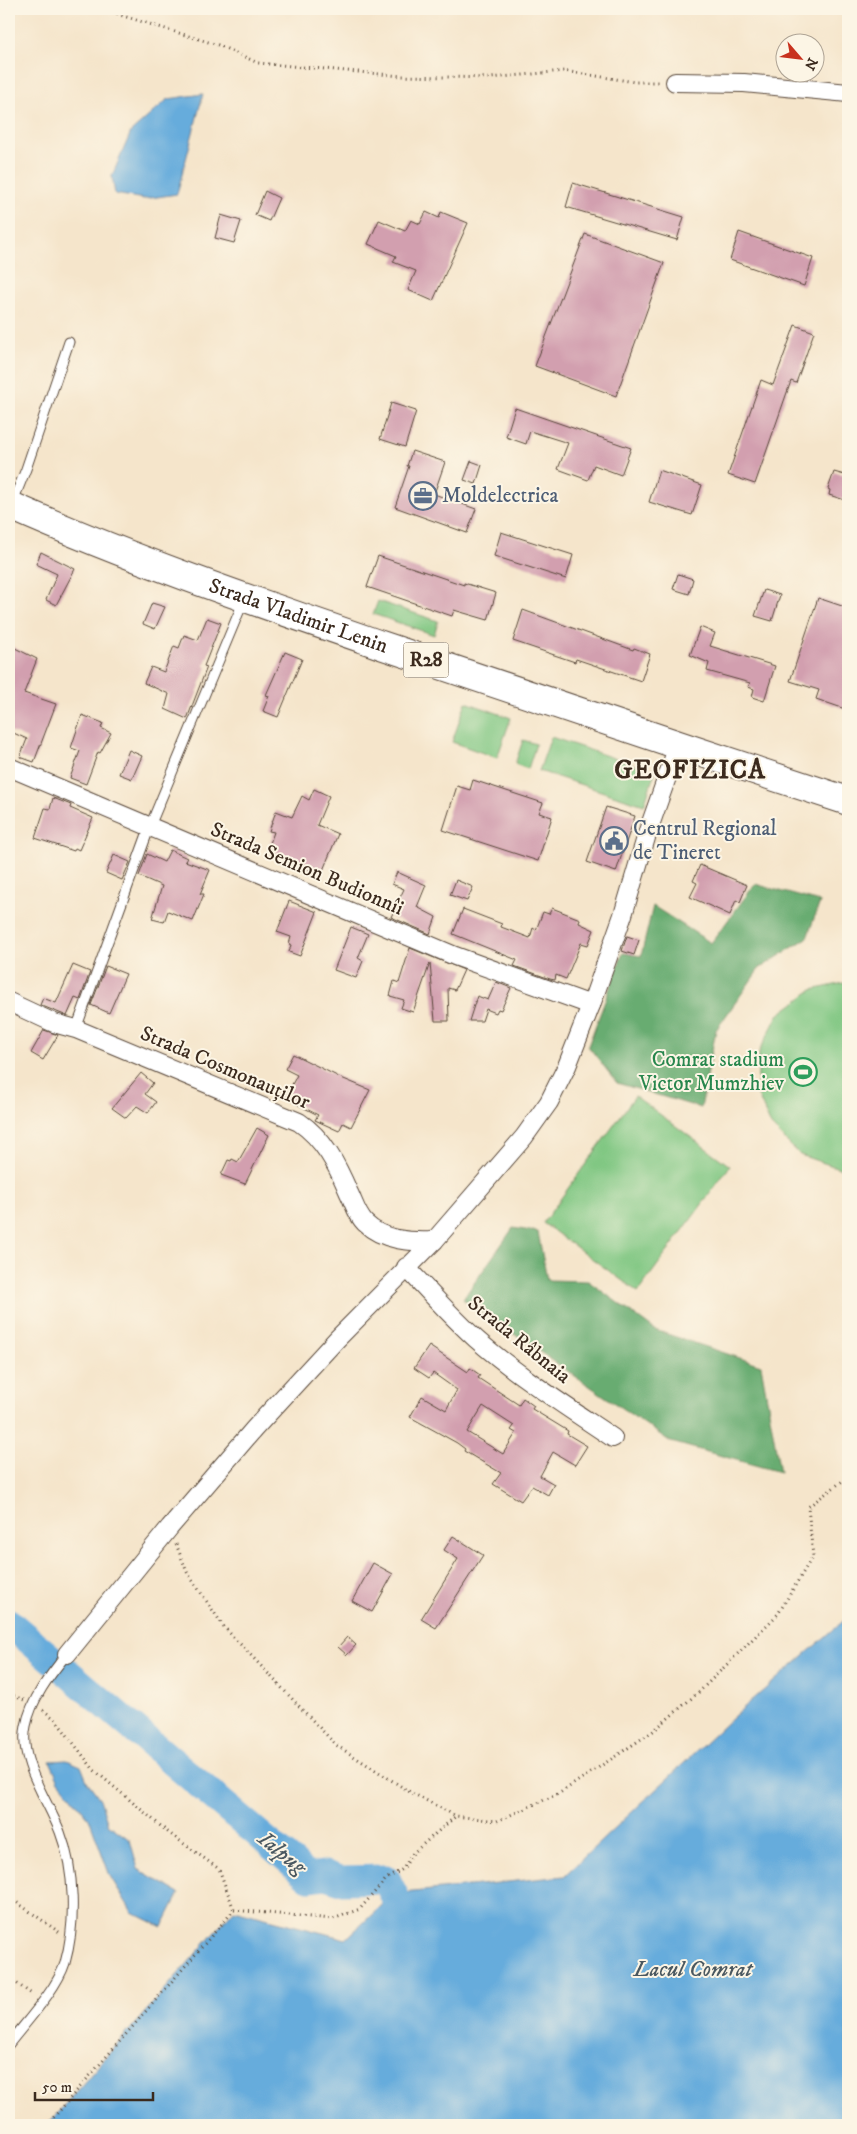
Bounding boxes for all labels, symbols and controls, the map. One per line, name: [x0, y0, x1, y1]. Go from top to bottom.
north arrow: [774, 32, 824, 82]
text: N: [800, 54, 821, 73]
office icon: Moldelectrica: [408, 481, 438, 511]
place label: Moldelectrica: [442, 483, 558, 509]
street label: Strada Vladimir Lenin: [205, 573, 391, 659]
road number: R28: [404, 642, 448, 678]
district label: GEOFIZICA: [614, 754, 766, 787]
place label: Centrul Regional de Tineret: [633, 816, 777, 866]
street label: Strada Semion Budionnîi: [207, 817, 407, 921]
public building icon: Centrul Regional de Tineret: [599, 826, 629, 856]
street label: Strada Cosmonauților: [136, 1021, 314, 1116]
place label: Comrat stadium Victor Mumzhiev: [638, 1047, 785, 1097]
sports icon: Comrat stadium Victor Mumzhiev: [788, 1057, 818, 1087]
street label: Strada Râbnaia: [462, 1290, 576, 1390]
water label: Ialpug: [251, 1824, 313, 1882]
water label: Lacul Comrat: [632, 1956, 753, 1983]
scale bar: [35, 2069, 152, 2101]
text: 50 m: [42, 2078, 72, 2097]

